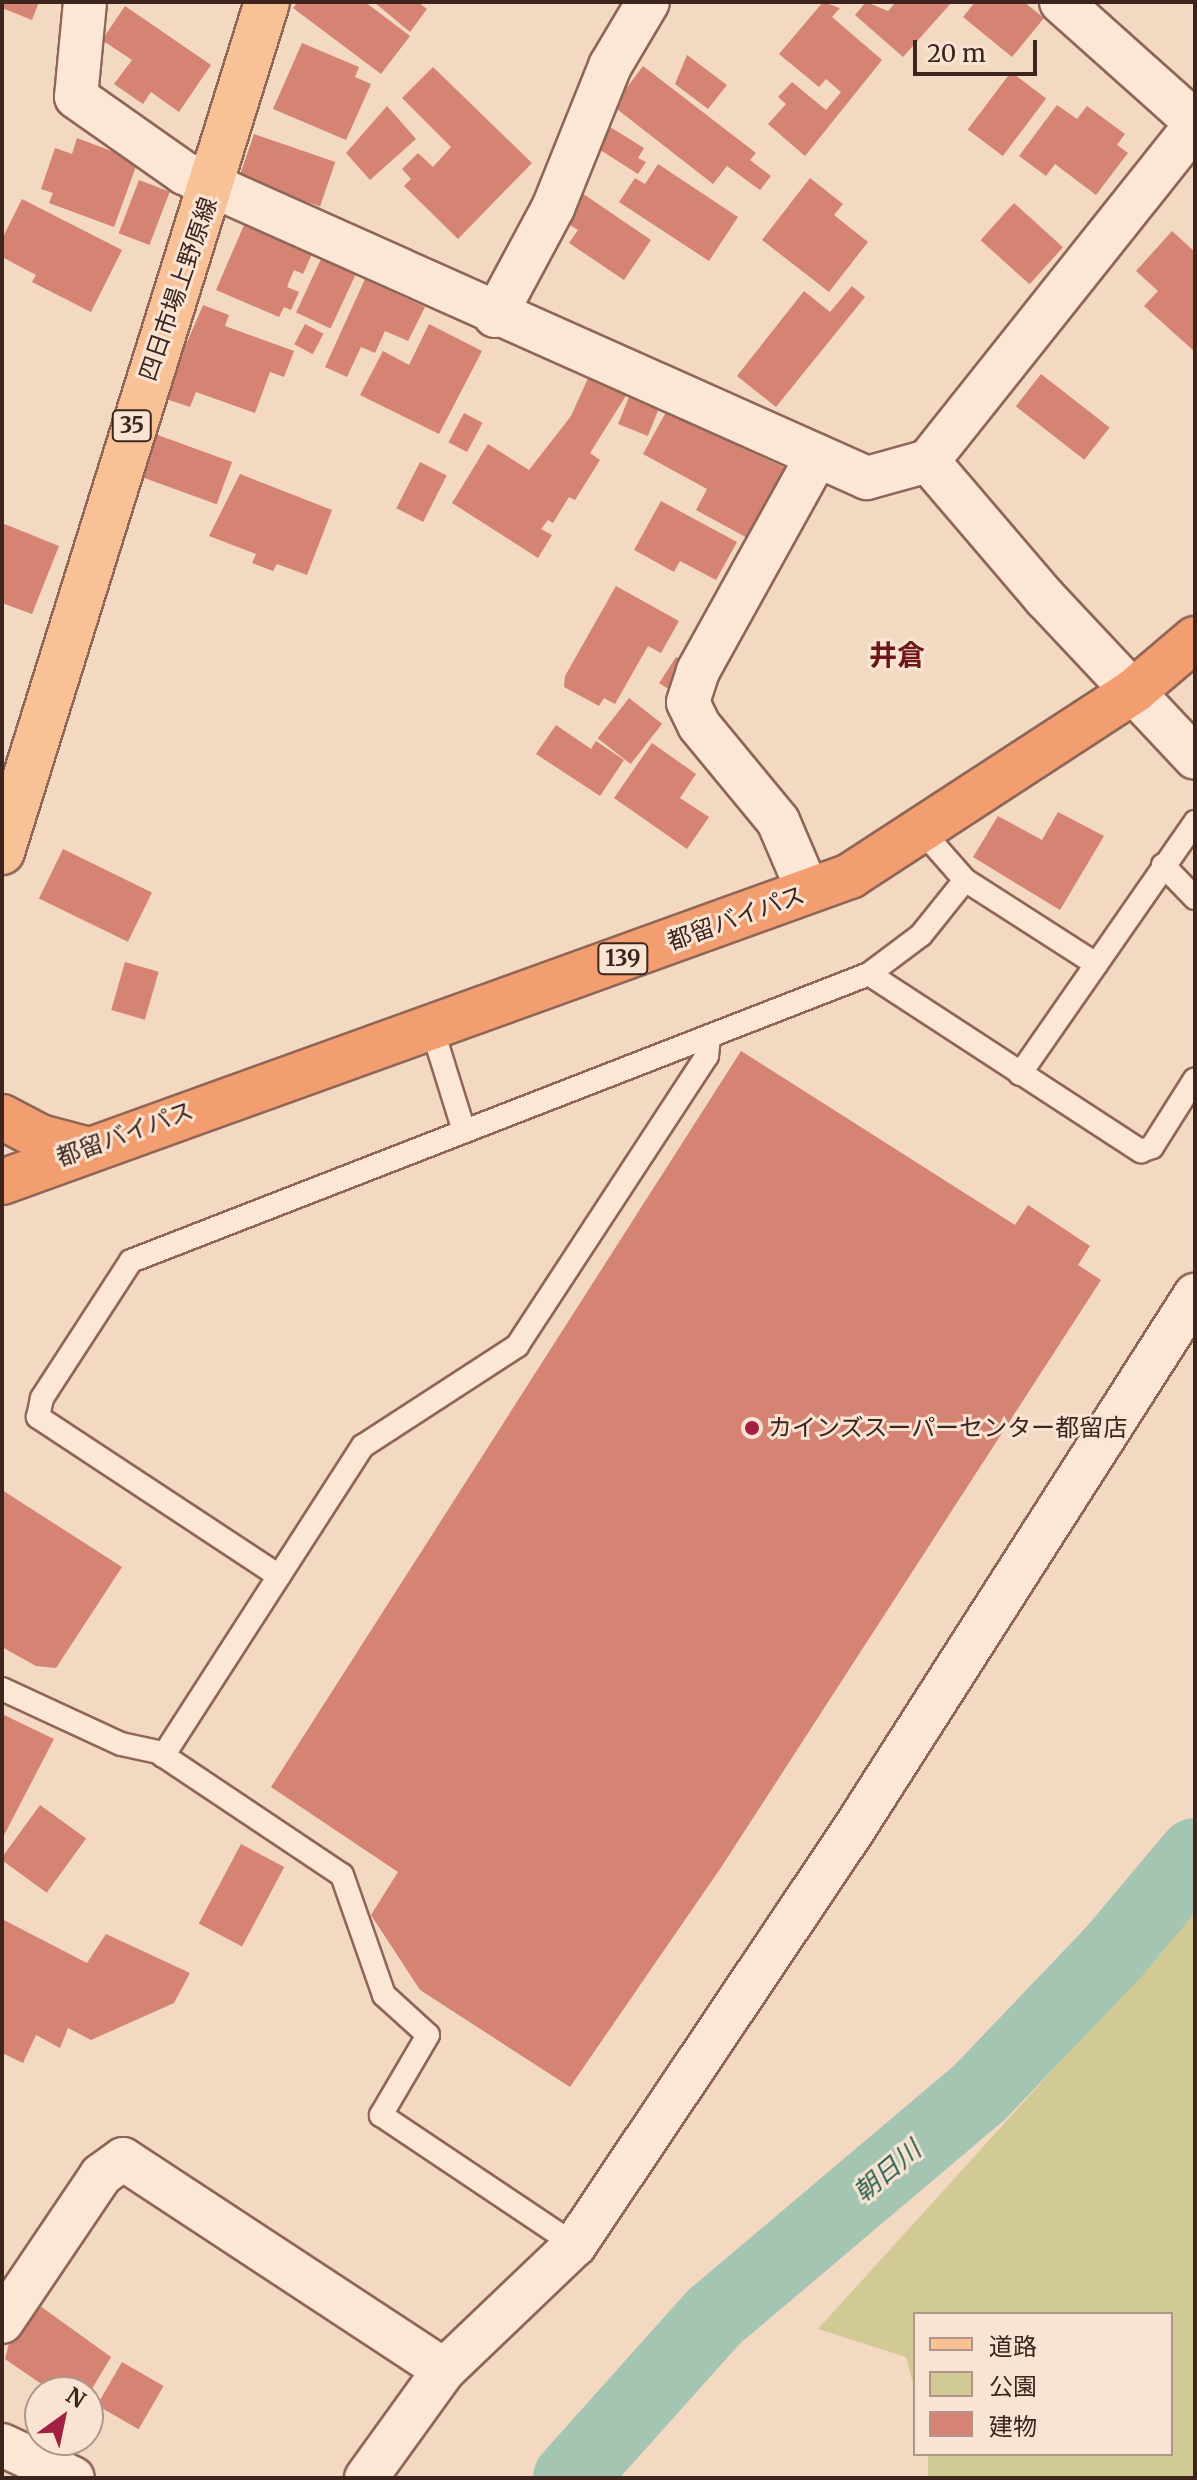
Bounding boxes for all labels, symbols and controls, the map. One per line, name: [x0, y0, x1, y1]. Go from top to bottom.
scale bar: [917, 24, 1041, 74]
text: 20 m: [927, 38, 986, 69]
street label: 四日市場上野原線: [133, 194, 223, 384]
road number: 35: [110, 408, 154, 444]
district label: 井倉: [869, 638, 925, 672]
street label: 都留バイパス: [663, 880, 809, 956]
road number: 139: [597, 941, 649, 977]
street label: 都留バイパス: [52, 1096, 198, 1172]
place label: カインズスーパーセンター都留店: [768, 1414, 1128, 1442]
marker: カインズスーパーセンター都留店: [743, 1419, 761, 1437]
water label: 朝日川: [847, 2134, 927, 2208]
legend: [913, 2312, 1173, 2456]
text: 道路: [989, 2331, 1037, 2362]
text: 公園: [989, 2371, 1037, 2402]
north arrow: [24, 2376, 104, 2456]
text: N: [61, 2381, 91, 2414]
text: 建物: [989, 2411, 1037, 2442]

